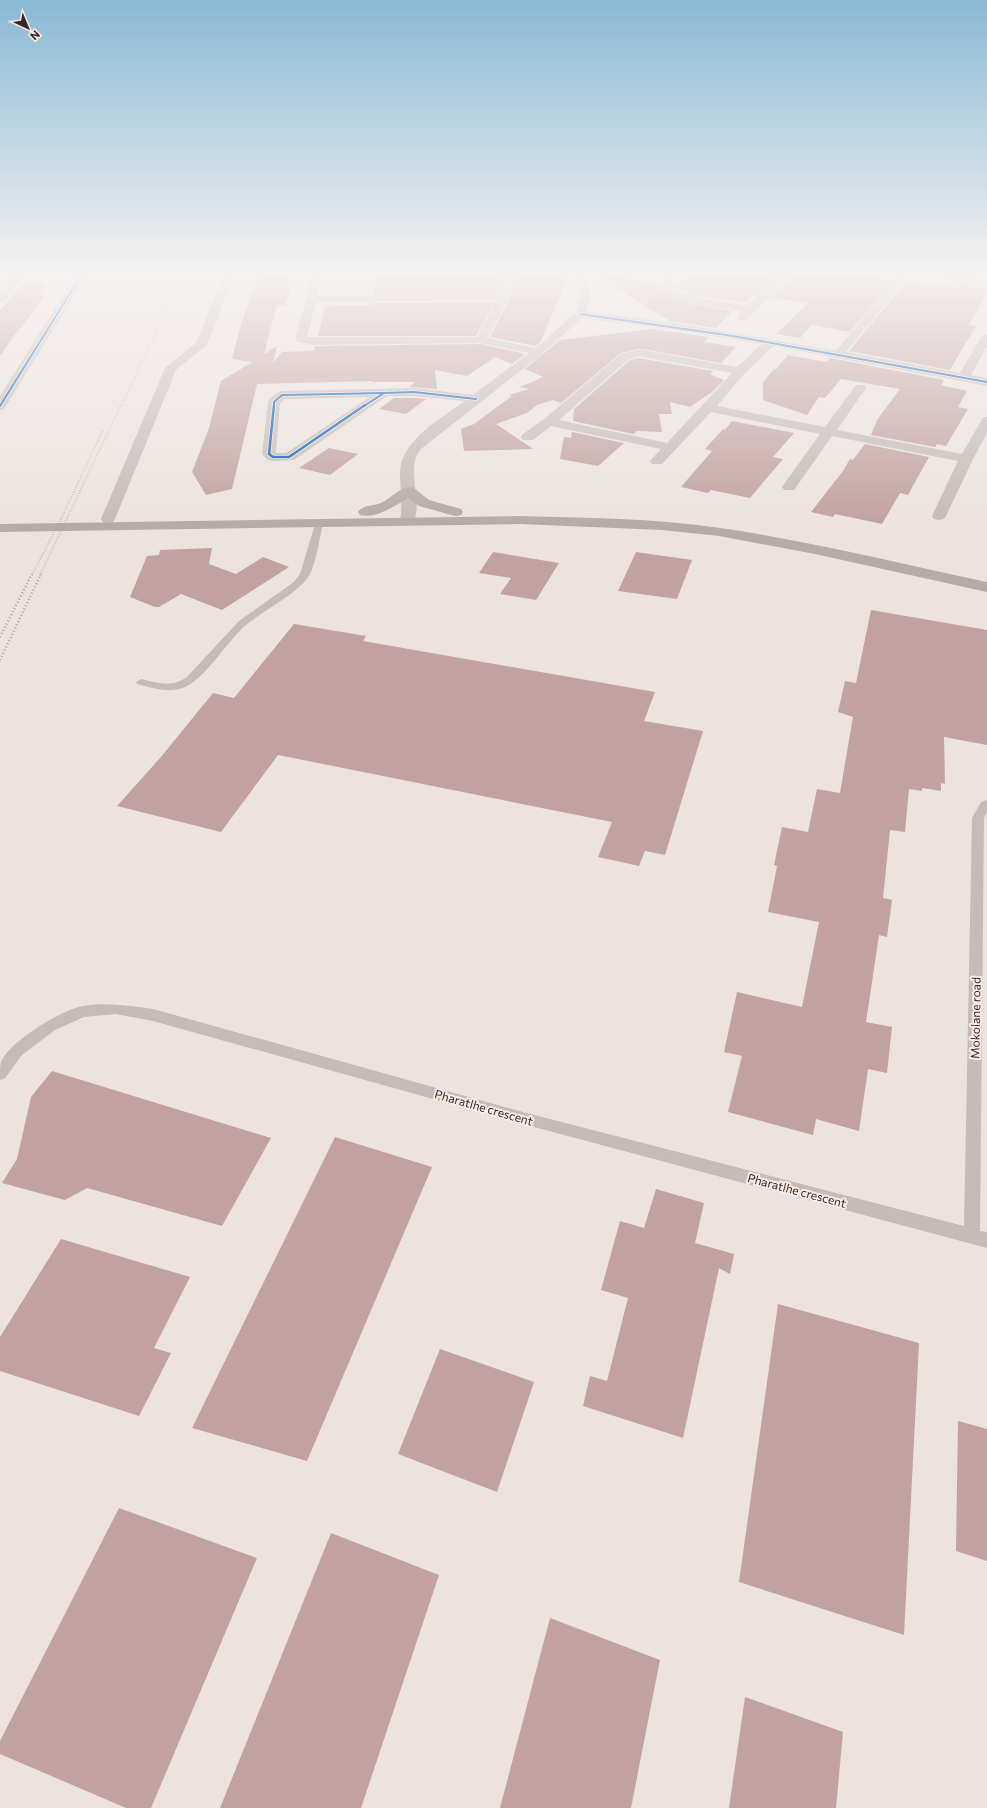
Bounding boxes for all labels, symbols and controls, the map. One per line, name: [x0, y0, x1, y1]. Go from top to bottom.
north arrow: [8, 8, 48, 48]
text: N: [28, 28, 43, 43]
street label: Mokolane road: [967, 977, 983, 1059]
street label: Pharatlhe crescent: [433, 1086, 535, 1128]
street label: Pharatlhe crescent: [746, 1170, 848, 1210]

